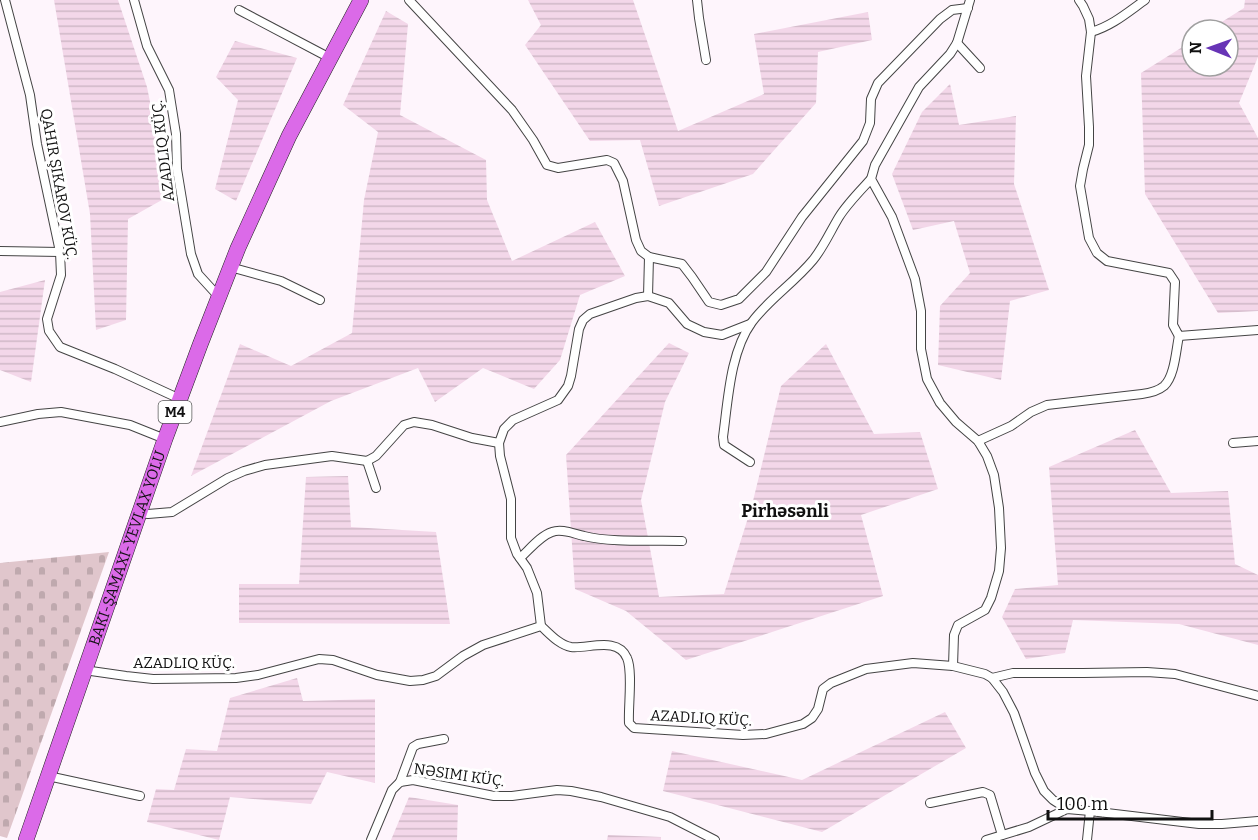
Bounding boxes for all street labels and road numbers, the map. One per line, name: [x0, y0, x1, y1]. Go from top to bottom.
street label: AZADLIQ KÜÇ.: [148, 99, 178, 203]
street label: QAHIR ŞIKAROV KÜÇ.: [37, 107, 81, 261]
road number: M4: [158, 401, 192, 423]
street label: BAKI-ŞAMAXI-YEVLAX YOLU: [85, 448, 169, 648]
street label: AZADLIQ KÜÇ.: [133, 654, 235, 672]
street label: AZADLIQ KÜÇ.: [650, 706, 752, 730]
street label: NƏSIMI KÜÇ.: [412, 760, 506, 790]

